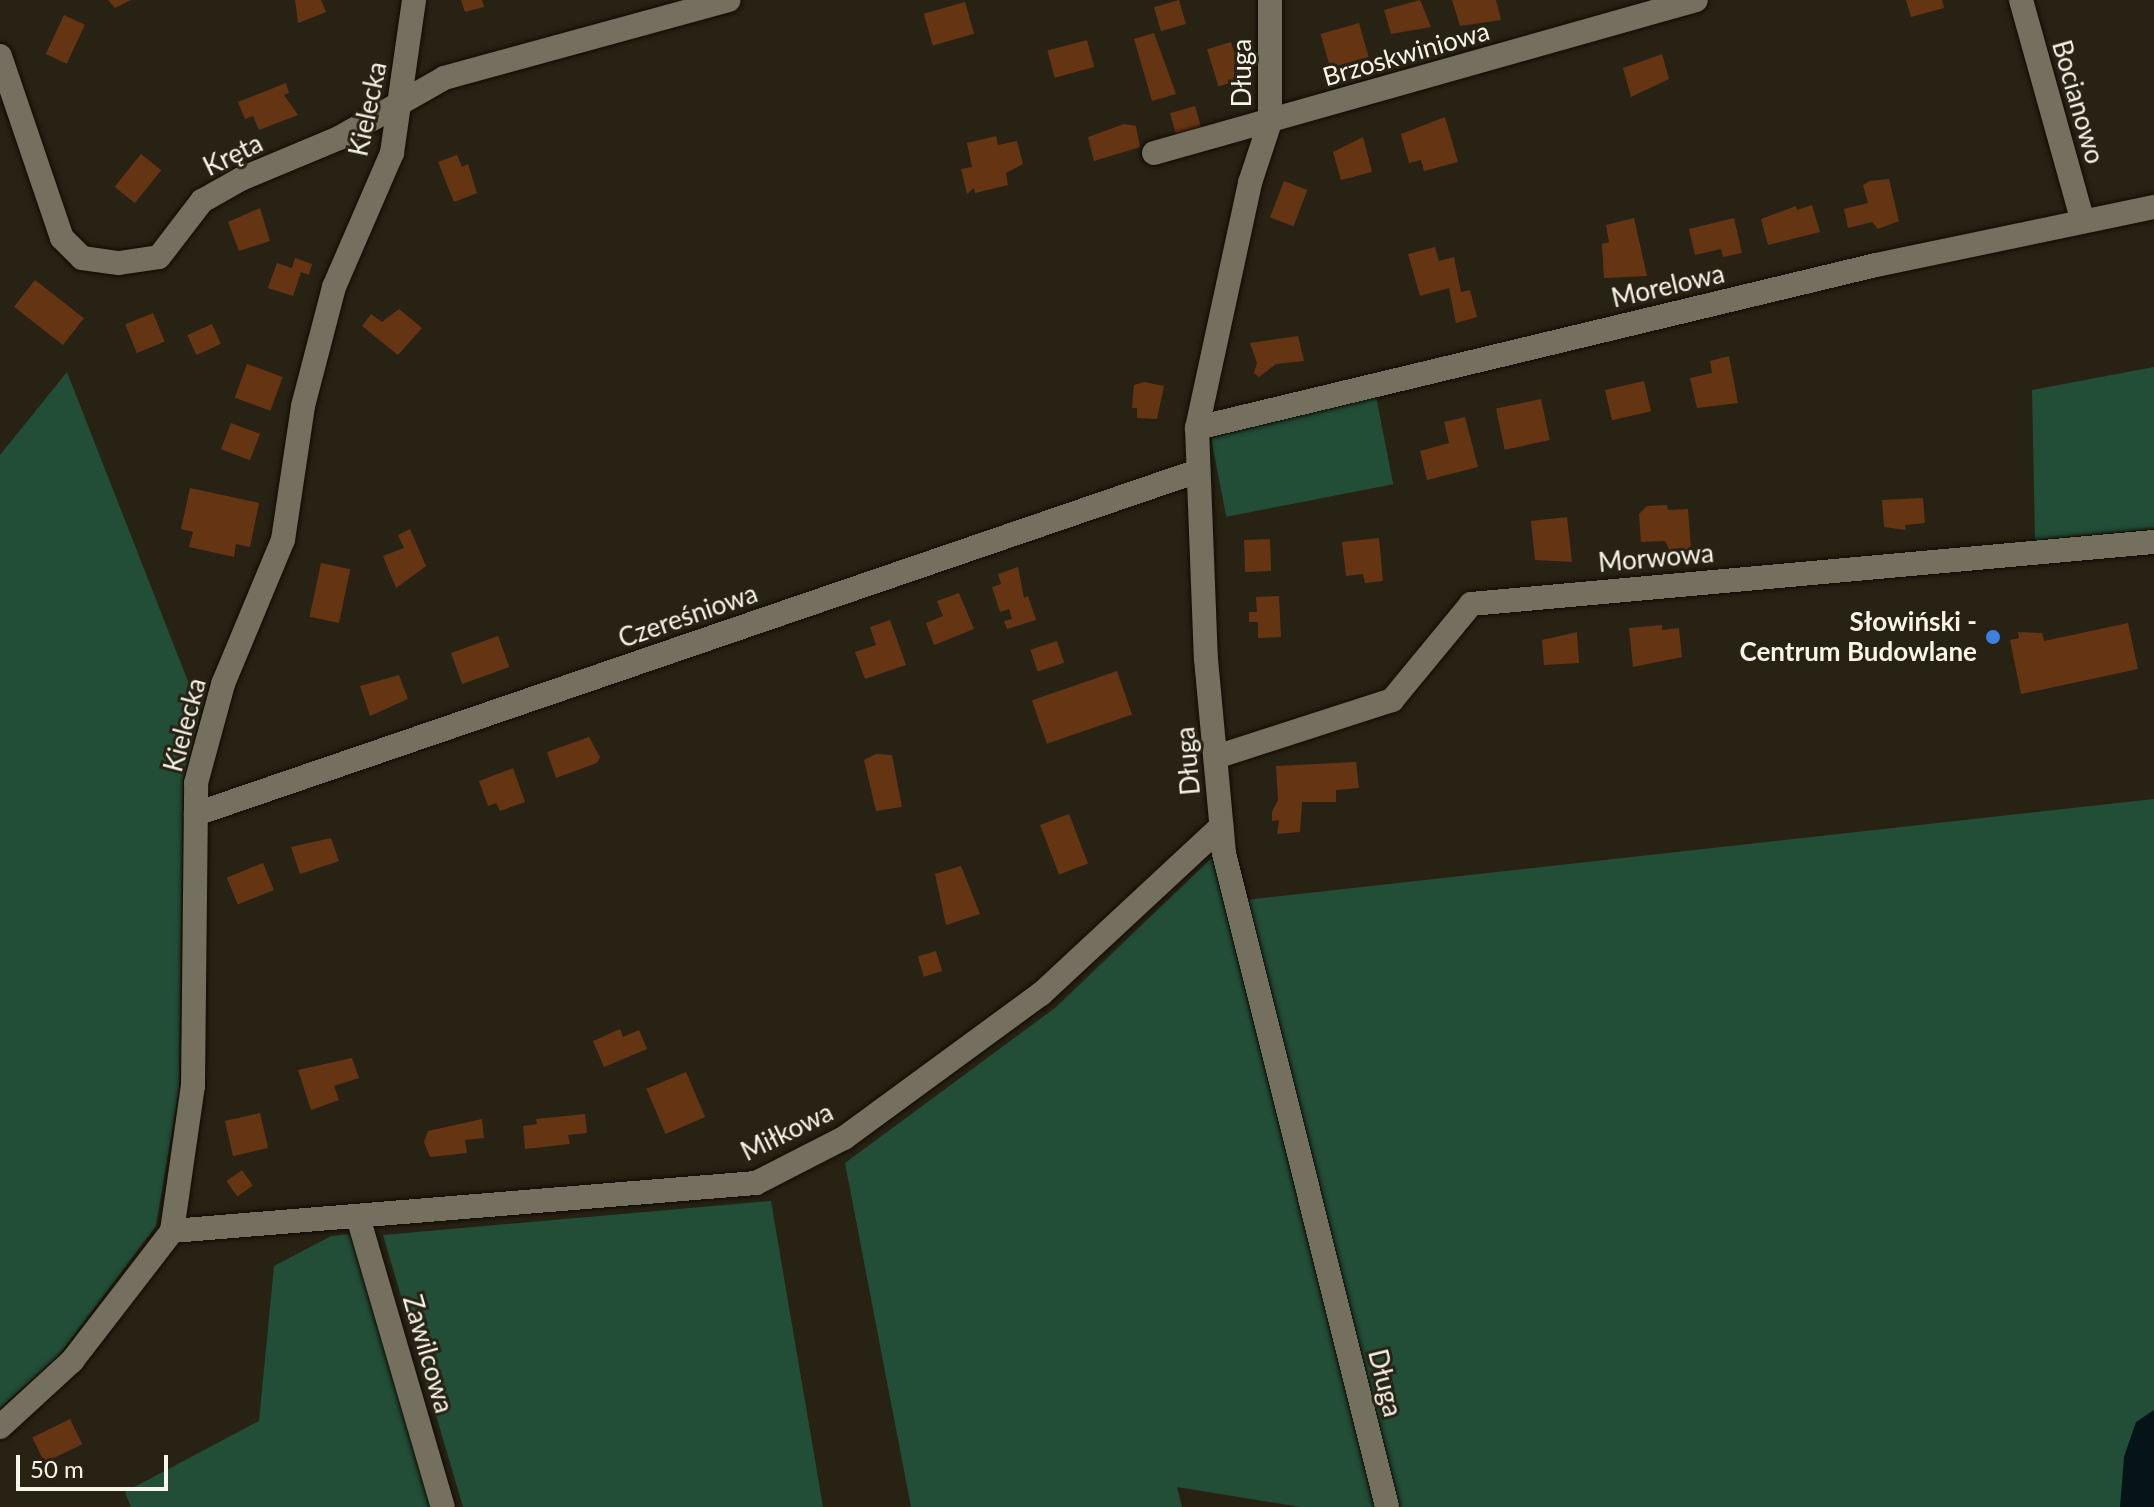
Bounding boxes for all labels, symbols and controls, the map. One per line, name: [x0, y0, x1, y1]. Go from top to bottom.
street label: Brzoskwiniowa: [1319, 15, 1493, 93]
street label: Bocianowo: [2046, 37, 2110, 167]
street label: Długa: [1226, 39, 1258, 107]
street label: Kielecka: [343, 59, 393, 159]
street label: Kręta: [198, 127, 268, 183]
street label: Morelowa: [1608, 258, 1728, 314]
street label: Morwowa: [1597, 537, 1715, 579]
street label: Czereśniowa: [614, 578, 762, 654]
place label: Słowiński - Centrum Budowlane: [1739, 606, 1977, 668]
marker: Słowiński - Centrum Budowlane: [1984, 628, 2002, 646]
street label: Kielecka: [158, 675, 212, 775]
street label: Długa: [1169, 726, 1207, 796]
street label: Miłkowa: [736, 1096, 838, 1168]
street label: Zawilcowa: [396, 1291, 460, 1417]
street label: Długa: [1362, 1346, 1408, 1420]
scale bar: [20, 1439, 172, 1489]
text: 50 m: [30, 1454, 84, 1483]

